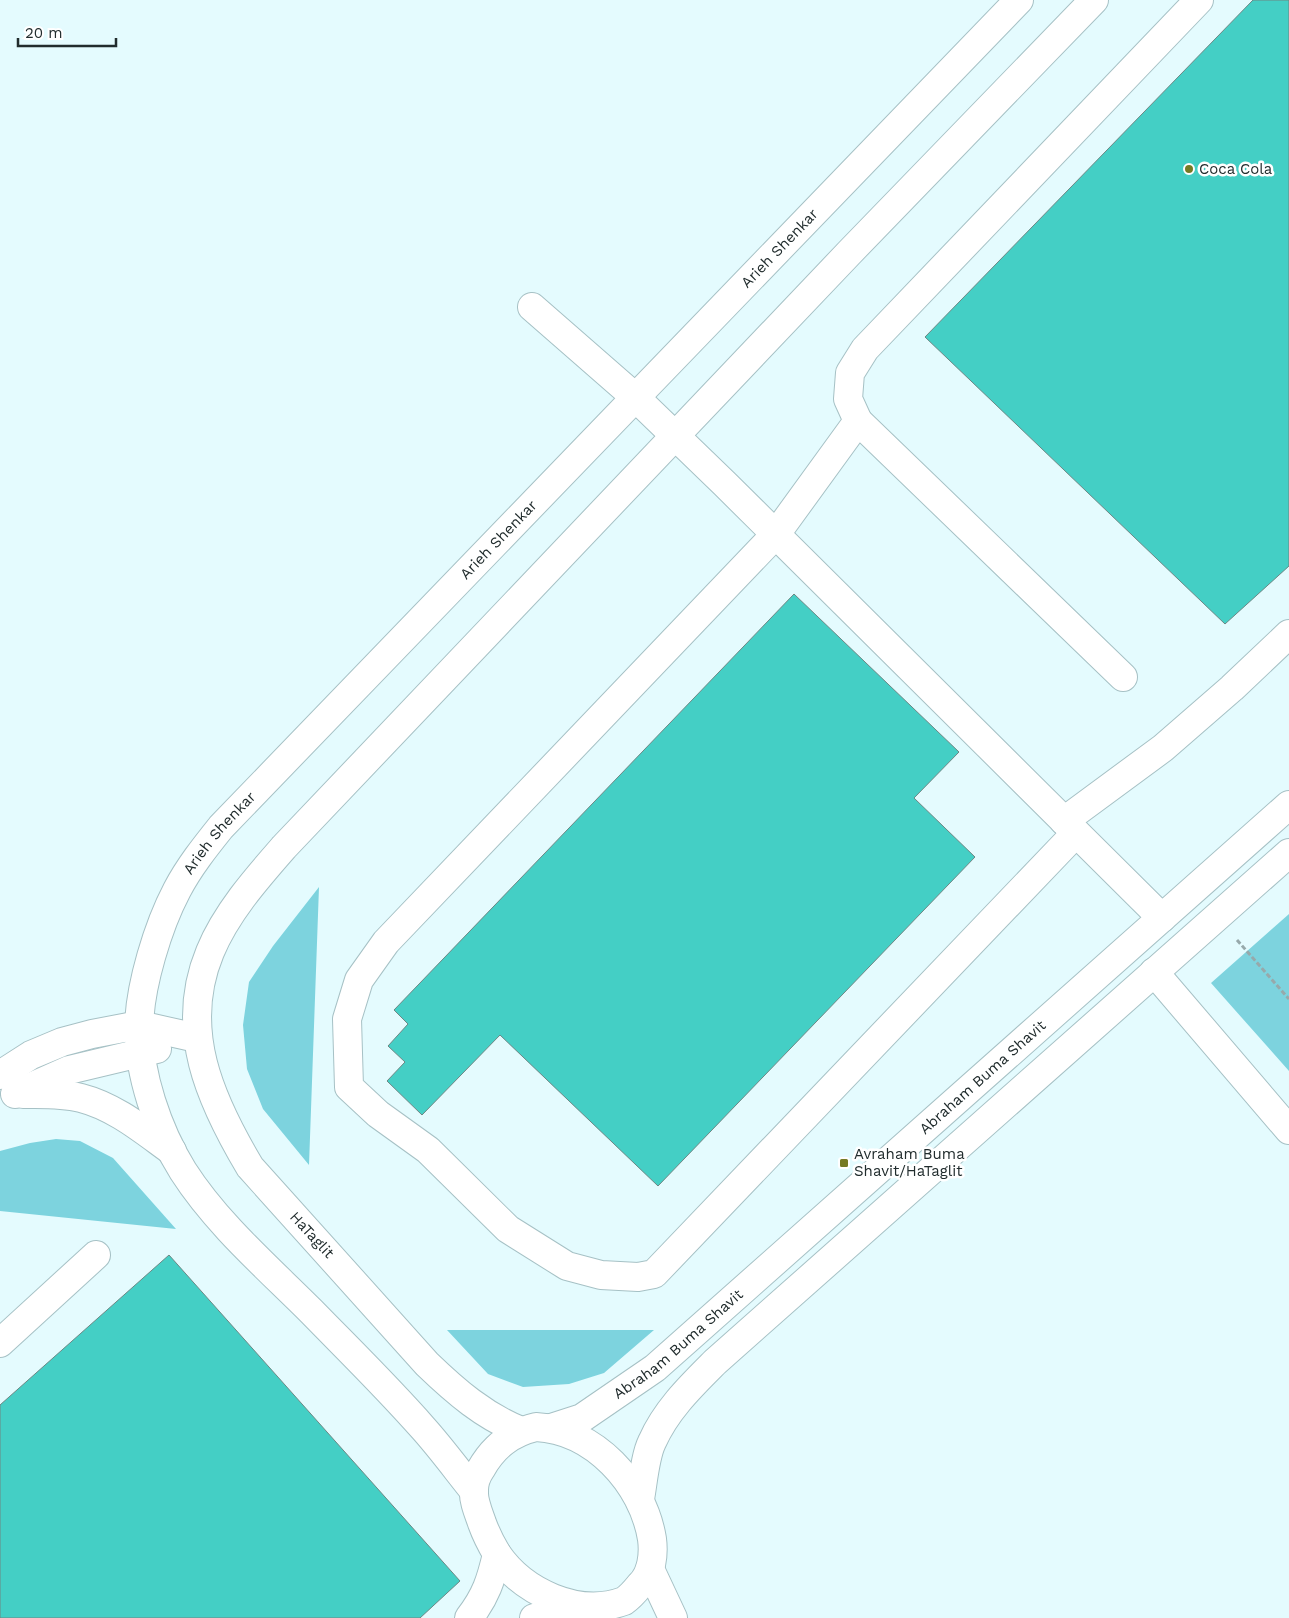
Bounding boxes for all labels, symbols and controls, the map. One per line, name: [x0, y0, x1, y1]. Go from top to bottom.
scale bar: [18, 15, 115, 47]
text: 20 m: [25, 24, 63, 42]
place label: Coca Cola: [1199, 160, 1273, 178]
marker: Coca Cola: [1183, 163, 1195, 175]
street label: Arieh Shenkar: [737, 205, 822, 291]
street label: Arieh Shenkar: [456, 496, 541, 583]
street label: Arieh Shenkar: [179, 788, 259, 878]
street label: Abraham Buma Shavit: [916, 1016, 1050, 1138]
place label: Avraham Buma Shavit/HaTaglit: [854, 1145, 965, 1180]
marker: Avraham Buma Shavit/HaTaglit: [838, 1157, 850, 1169]
street label: HaTaglit: [286, 1208, 338, 1262]
street label: Abraham Buma Shavit: [610, 1285, 747, 1403]

